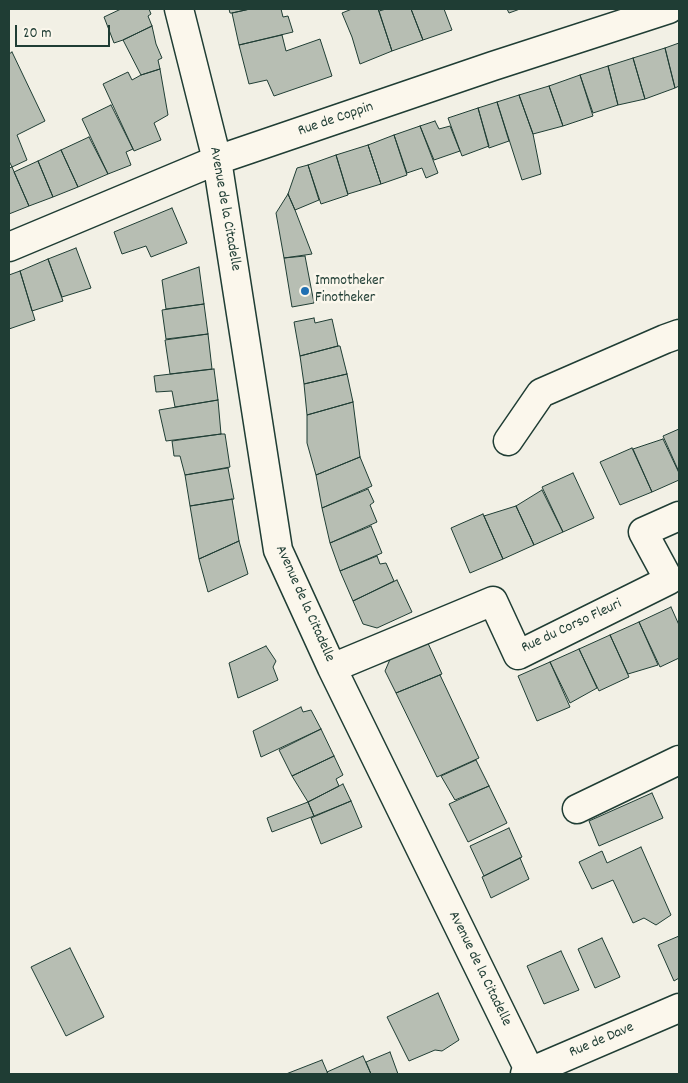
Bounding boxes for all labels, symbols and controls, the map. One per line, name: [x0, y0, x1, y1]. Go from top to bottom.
scale bar: [18, 15, 112, 47]
text: 20 m: [23, 23, 51, 45]
street label: Rue de Coppin: [296, 99, 376, 141]
street label: Avenue de la Citadelle: [204, 146, 244, 272]
place label: Immotheker Finotheker: [315, 273, 384, 308]
marker: Immotheker Finotheker: [299, 285, 311, 297]
street label: Avenue de la Citadelle: [270, 543, 338, 665]
street label: Rue du Corso Fleuri: [519, 596, 625, 658]
street label: Avenue de la Citadelle: [443, 909, 515, 1029]
street label: Rue de Dave: [567, 1019, 637, 1063]

